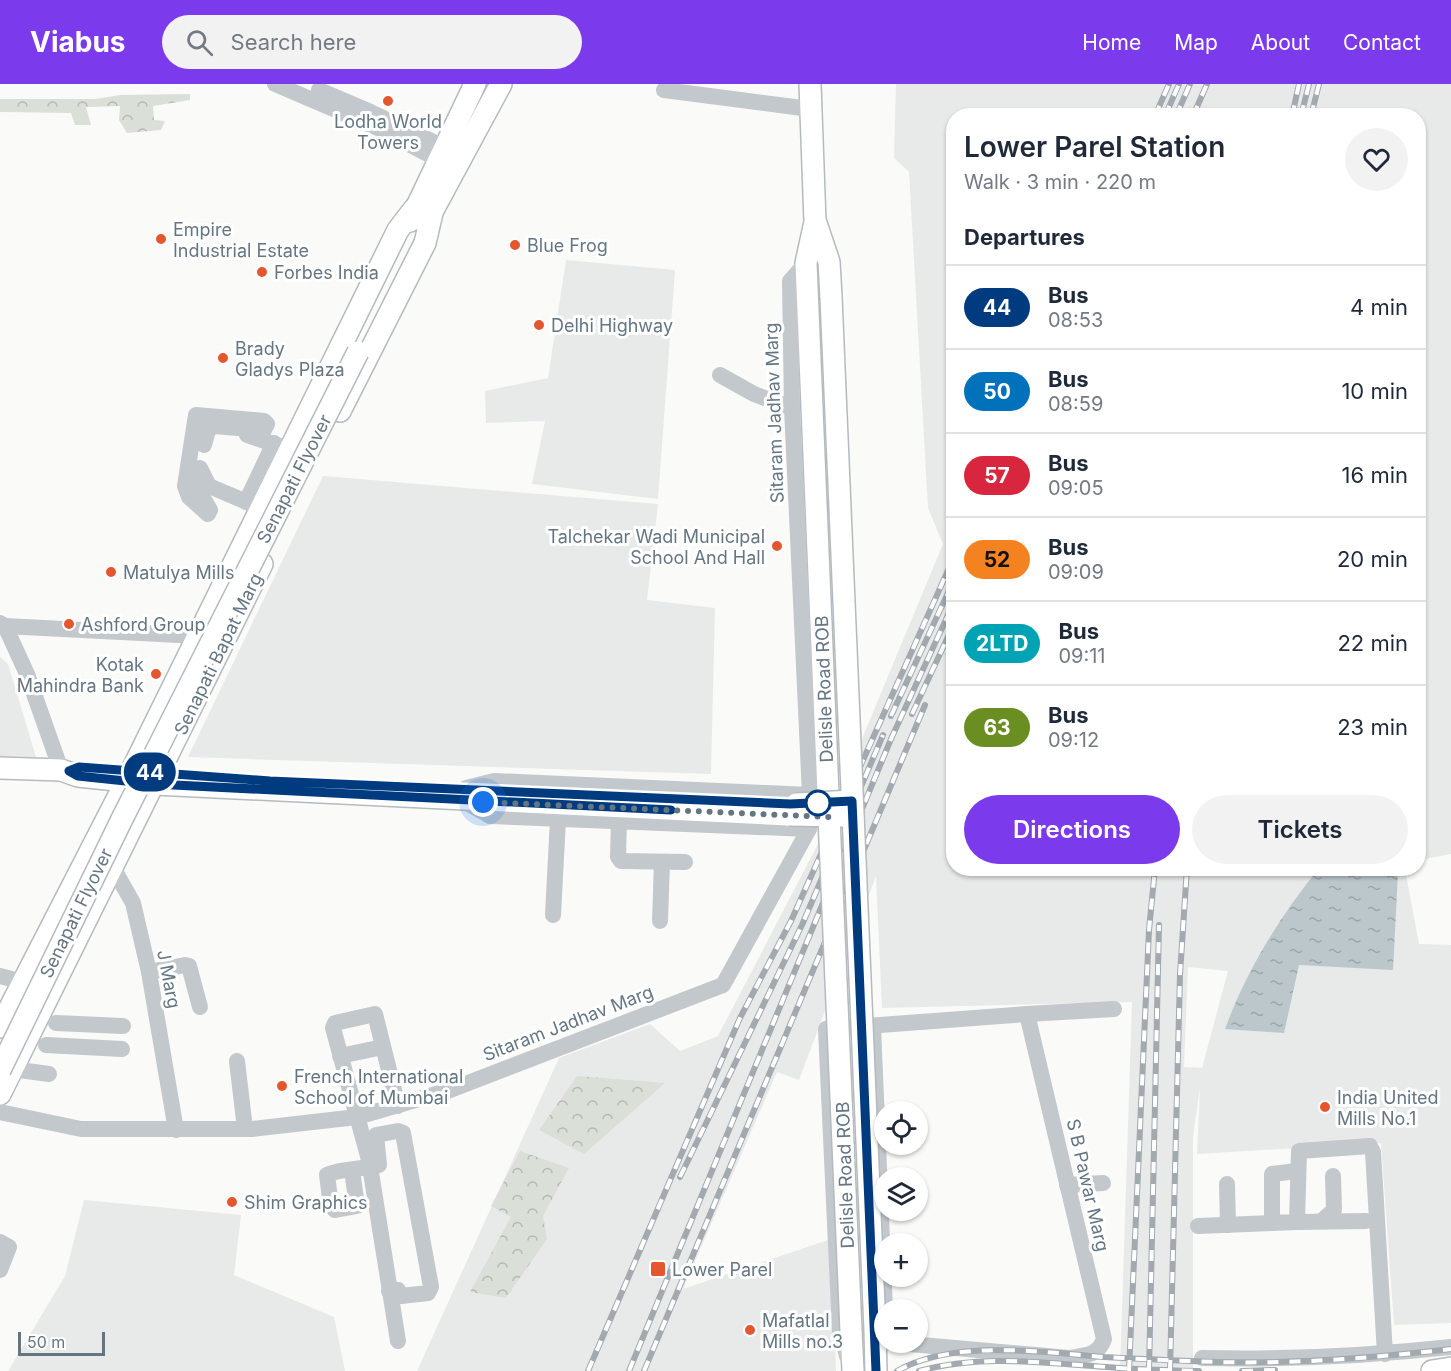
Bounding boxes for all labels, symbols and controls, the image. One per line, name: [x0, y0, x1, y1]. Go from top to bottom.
search box: [162, 15, 582, 69]
text: Viabus: [30, 25, 126, 59]
icon: search: [183, 26, 216, 59]
text: Search here: [231, 29, 356, 55]
text: Home: [1082, 30, 1141, 55]
text: Map: [1174, 30, 1218, 55]
text: About: [1251, 30, 1310, 55]
text: Contact: [1343, 30, 1421, 55]
marker: Lodha World Towers: [381, 94, 395, 108]
place label: Lodha World Towers: [334, 111, 442, 153]
button: heart: [1345, 128, 1408, 191]
text: Lower Parel Station: [964, 130, 1225, 164]
text: Walk · 3 min · 220 m: [964, 170, 1156, 194]
place label: Empire Industrial Estate: [173, 219, 309, 261]
text: Departures: [964, 224, 1085, 250]
marker: Empire Industrial Estate: [154, 232, 168, 246]
place label: Blue Frog: [527, 235, 608, 256]
marker: Blue Frog: [508, 238, 522, 252]
place label: Forbes India: [274, 262, 379, 283]
marker: Forbes India: [255, 265, 269, 279]
text: Bus: [1048, 282, 1089, 308]
text: 4 min: [1350, 294, 1408, 320]
text: 44: [983, 295, 1011, 320]
text: 08:53: [1048, 308, 1103, 332]
place label: Delhi Highway: [551, 315, 673, 336]
marker: Delhi Highway: [532, 318, 546, 332]
street label: Sitaram Jadhav Marg: [760, 322, 788, 504]
place label: Brady Gladys Plaza: [235, 338, 345, 380]
marker: Brady Gladys Plaza: [216, 351, 230, 365]
text: Bus: [1048, 366, 1089, 392]
text: 10 min: [1341, 378, 1408, 404]
text: 50: [983, 379, 1011, 404]
text: 08:59: [1048, 392, 1103, 416]
street label: Senapati Flyover: [252, 411, 336, 547]
text: Bus: [1048, 450, 1089, 476]
text: 16 min: [1342, 462, 1408, 488]
text: 57: [984, 463, 1010, 488]
text: 09:05: [1048, 476, 1104, 500]
place label: Talchekar Wadi Municipal School And Hall: [547, 526, 765, 568]
text: Bus: [1048, 534, 1089, 560]
marker: Talchekar Wadi Municipal School And Hall: [770, 539, 784, 553]
text: 20 min: [1337, 546, 1408, 572]
text: 52: [984, 547, 1010, 572]
text: 09:09: [1048, 560, 1104, 584]
place label: Matulya Mills: [123, 562, 234, 583]
marker: Matulya Mills: [104, 565, 118, 579]
street label: Senapati Bapat Marg: [170, 570, 266, 738]
place label: Ashford Group: [81, 614, 205, 635]
street label: Delisle Road ROB: [811, 615, 837, 763]
marker: Ashford Group: [62, 617, 76, 631]
text: Bus: [1058, 618, 1099, 644]
text: 22 min: [1337, 630, 1408, 656]
text: 2LTD: [976, 631, 1028, 656]
text: 09:11: [1058, 644, 1105, 668]
place label: Kotak Mahindra Bank: [17, 654, 144, 696]
marker: Kotak Mahindra Bank: [149, 667, 163, 681]
text: Bus: [1048, 702, 1089, 728]
text: 23 min: [1337, 714, 1408, 740]
text: 63: [983, 715, 1011, 740]
text: 09:12: [1048, 728, 1099, 752]
line badge: 44: [123, 752, 177, 792]
text: 44: [136, 760, 164, 785]
your location: [468, 787, 498, 817]
unlabelled marker: [805, 790, 831, 816]
button: Directions: [964, 795, 1180, 864]
button: Tickets: [1192, 795, 1408, 864]
street label: Senapati Flyover: [35, 845, 117, 981]
street label: J Marg: [153, 948, 185, 1010]
street label: Sitaram Jadhav Marg: [480, 981, 656, 1065]
place label: French International School of Mumbai: [294, 1066, 463, 1108]
marker: French International School of Mumbai: [275, 1079, 289, 1093]
place label: India United Mills No.1: [1337, 1087, 1439, 1129]
marker: India United Mills No.1: [1318, 1100, 1332, 1114]
street label: Delisle Road ROB: [832, 1101, 858, 1249]
map controls: [874, 1101, 928, 1353]
button: locate: [874, 1101, 928, 1155]
street label: S B Pawar Marg: [1063, 1117, 1113, 1253]
button: layers: [874, 1167, 928, 1221]
place label: Shim Graphics: [244, 1192, 368, 1213]
marker: Shim Graphics: [225, 1195, 239, 1209]
button: +: [874, 1233, 928, 1287]
place label: Lower Parel: [672, 1259, 772, 1280]
marker: Lower Parel: [649, 1260, 667, 1278]
button: −: [874, 1299, 928, 1353]
place label: Mafatlal Mills no.3: [762, 1310, 843, 1352]
marker: Mafatlal Mills no.3: [743, 1323, 757, 1337]
scale bar: [18, 1329, 105, 1356]
text: 50 m: [27, 1332, 65, 1352]

